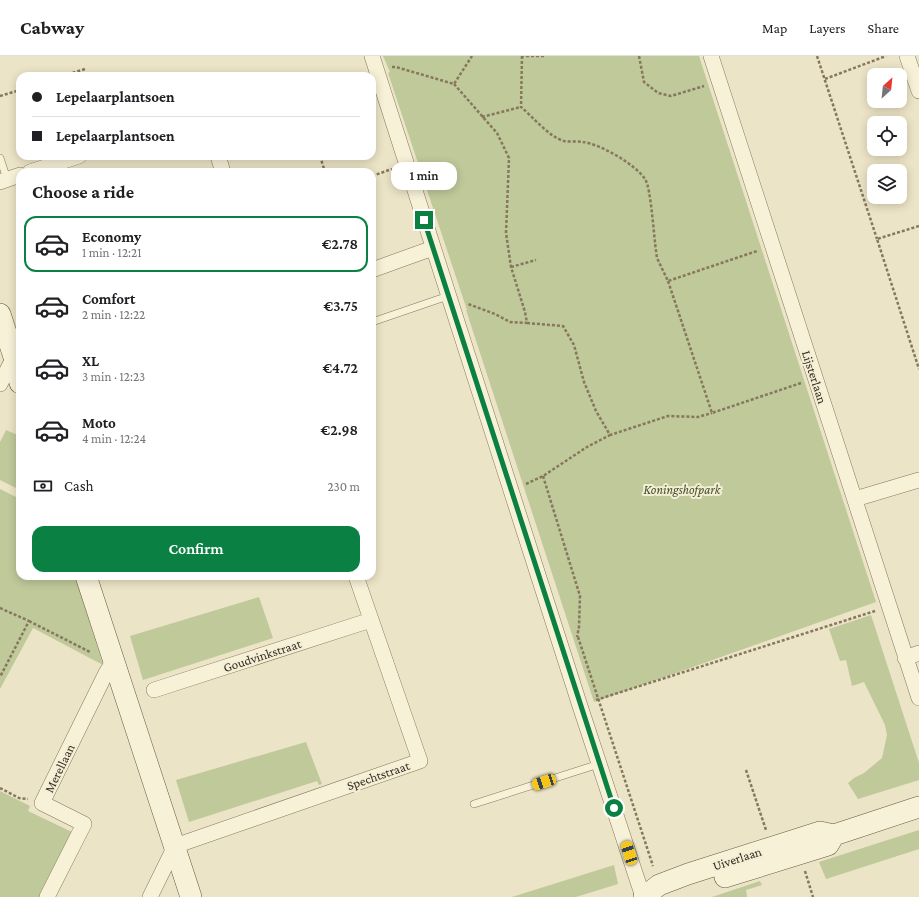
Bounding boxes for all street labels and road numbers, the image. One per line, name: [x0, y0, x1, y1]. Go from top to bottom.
street label: Lijsterlaan: [798, 349, 830, 406]
street label: Goudvinkstraat: [221, 636, 304, 675]
street label: Merellaan: [41, 741, 78, 795]
street label: Spechtstraat: [345, 758, 412, 793]
street label: Uiverlaan: [711, 844, 763, 873]

